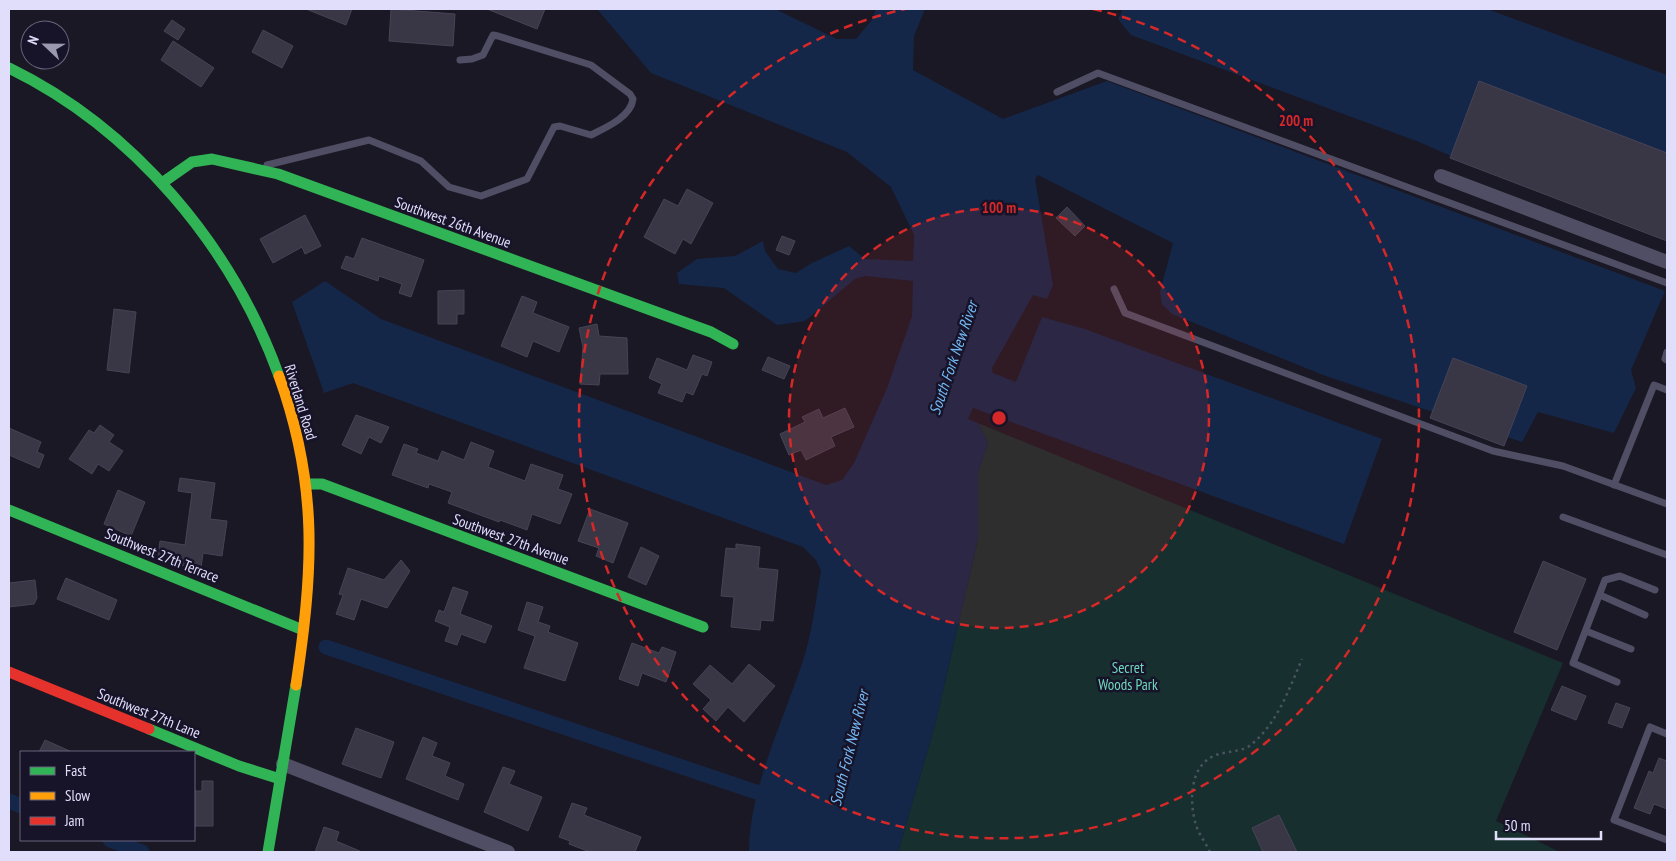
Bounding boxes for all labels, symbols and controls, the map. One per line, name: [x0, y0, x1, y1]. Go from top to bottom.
north arrow: [20, 20, 70, 70]
text: N: [23, 33, 43, 47]
text: 200 m: [1279, 111, 1313, 130]
street label: Southwest 26th Avenue: [392, 192, 514, 252]
text: 100 m: [982, 198, 1016, 217]
water label: South Fork New River: [924, 296, 983, 417]
street label: Riverland Road: [281, 362, 321, 442]
centre of rings: [990, 409, 1008, 427]
street label: Southwest 27th Avenue: [450, 509, 572, 569]
street label: Southwest 27th Terrace: [102, 523, 222, 587]
park label: Secret Woods Park: [1098, 658, 1158, 694]
street label: Southwest 27th Lane: [95, 684, 203, 742]
water label: South Fork New River: [825, 685, 874, 808]
legend: [20, 751, 195, 841]
text: Fast: [65, 761, 86, 780]
text: Slow: [65, 786, 90, 805]
scale bar: [1496, 808, 1601, 840]
text: Jam: [64, 811, 84, 830]
text: 50 m: [1504, 816, 1530, 835]

